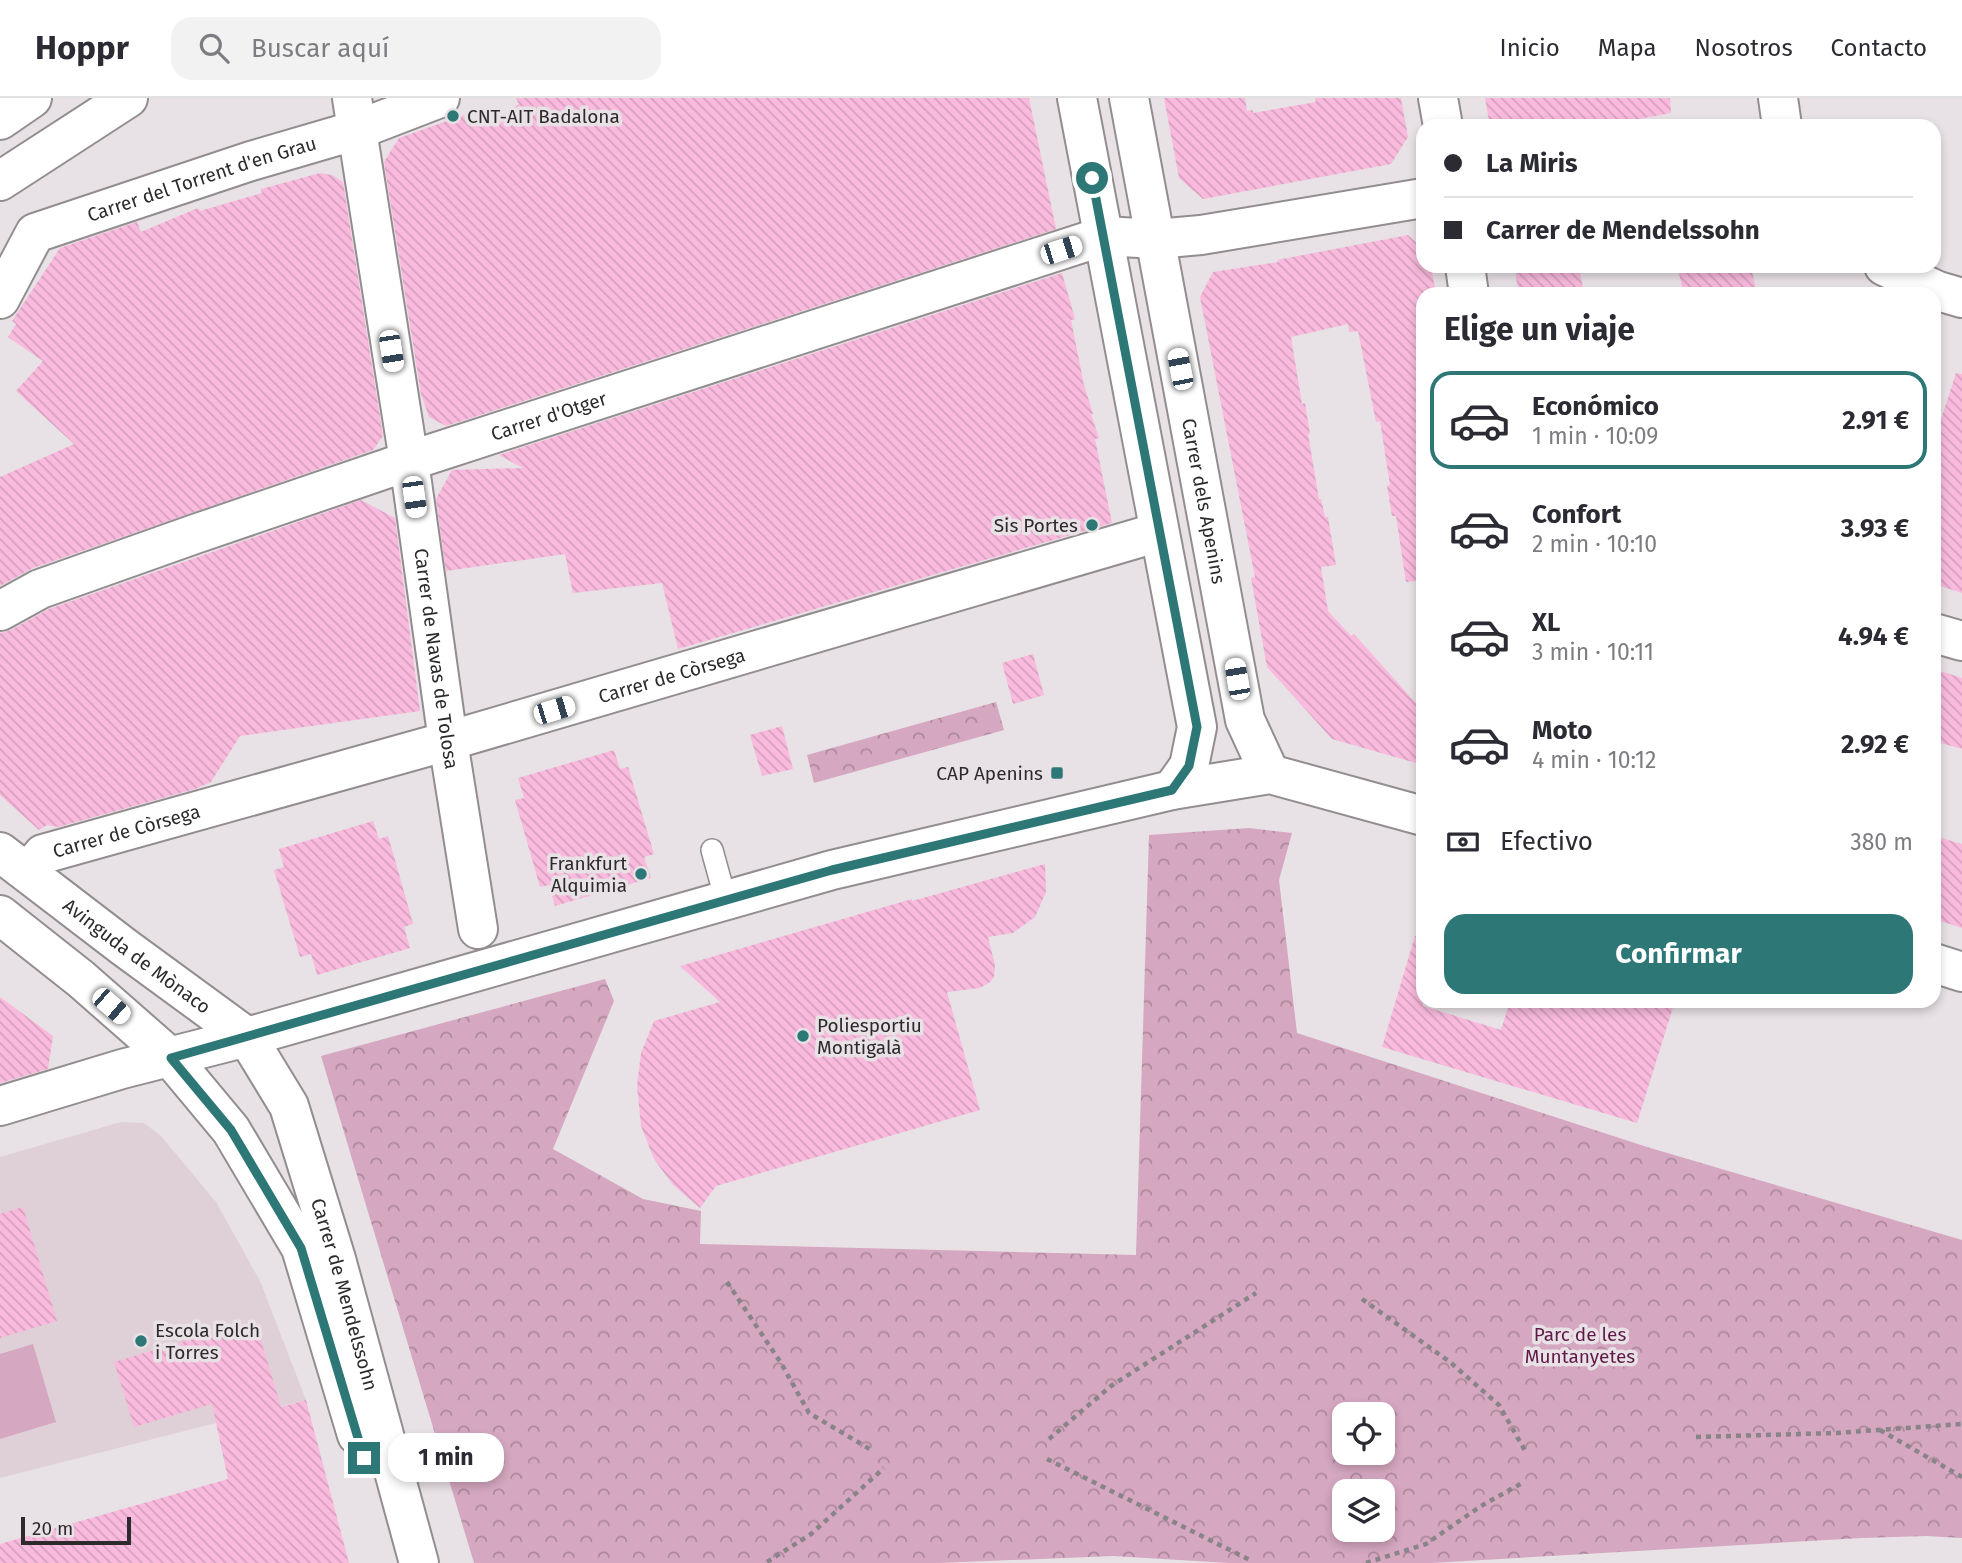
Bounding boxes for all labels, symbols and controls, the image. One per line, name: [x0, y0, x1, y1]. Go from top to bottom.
search box: [171, 17, 661, 80]
text: Hoppr: [35, 28, 129, 68]
icon: search: [195, 29, 233, 67]
text: Buscar aquí: [251, 33, 389, 64]
text: Inicio: [1500, 34, 1560, 62]
text: Mapa: [1598, 34, 1657, 62]
text: Nosotros: [1695, 34, 1793, 62]
text: Contacto: [1831, 34, 1927, 62]
place label: CNT-AIT Badalona: [467, 105, 620, 128]
marker: CNT-AIT Badalona: [445, 108, 461, 124]
street label: Carrer del Torrent d'en Grau: [84, 132, 319, 227]
text: La Miris: [1486, 148, 1578, 179]
route start: [1076, 162, 1108, 194]
text: Carrer de Mendelssohn: [1486, 215, 1760, 246]
car: [1038, 234, 1085, 266]
text: Elige un viaje: [1444, 310, 1635, 348]
car: [378, 329, 405, 373]
car: [1166, 346, 1195, 392]
street label: Carrer d'Otger: [488, 387, 610, 446]
icon: car: [1448, 389, 1511, 452]
text: Económico: [1532, 391, 1659, 422]
text: 2.91 €: [1842, 405, 1909, 436]
street label: Carrer dels Apenins: [1177, 416, 1230, 586]
text: 1 min · 10:09: [1532, 422, 1658, 450]
car: [401, 475, 428, 519]
icon: car: [1448, 497, 1511, 560]
text: Confort: [1532, 499, 1621, 530]
text: 3.93 €: [1841, 513, 1909, 544]
place label: Sis Portes: [994, 514, 1078, 537]
marker: Sis Portes: [1084, 517, 1100, 533]
text: 2 min · 10:10: [1532, 530, 1657, 558]
street label: Carrer de Navas de Tolosa: [409, 547, 463, 771]
icon: car: [1448, 605, 1511, 668]
text: XL: [1532, 607, 1560, 638]
text: 4.94 €: [1838, 621, 1909, 652]
text: 3 min · 10:11: [1532, 638, 1654, 666]
street label: Carrer de Còrsega: [596, 643, 748, 708]
car: [1224, 656, 1251, 702]
car: [531, 694, 578, 726]
icon: car: [1448, 713, 1511, 776]
text: Moto: [1532, 715, 1592, 746]
text: 2.92 €: [1841, 729, 1909, 760]
text: 4 min · 10:12: [1532, 746, 1656, 774]
place label: CAP Apenins: [936, 762, 1043, 785]
marker: CAP Apenins: [1049, 765, 1065, 781]
street label: Carrer de Còrsega: [50, 800, 203, 863]
icon: cash: [1444, 823, 1482, 861]
text: Efectivo: [1500, 826, 1593, 857]
text: 380 m: [1850, 828, 1913, 856]
place label: Frankfurt Alquimia: [549, 852, 627, 897]
marker: Frankfurt Alquimia: [633, 866, 649, 882]
street label: Avinguda de Mònaco: [58, 894, 215, 1019]
button: Confirmar: [1444, 914, 1913, 994]
car: [89, 984, 134, 1028]
place label: Poliesportiu Montigalà: [817, 1014, 922, 1059]
marker: Poliesportiu Montigalà: [795, 1028, 811, 1044]
street label: Carrer de Mendelssohn: [306, 1196, 382, 1393]
place label: Escola Folch i Torres: [155, 1319, 260, 1364]
park label: Parc de les Muntanyetes: [1525, 1323, 1635, 1368]
marker: Escola Folch i Torres: [133, 1333, 149, 1349]
map controls: [1332, 1402, 1395, 1542]
button: locate: [1332, 1402, 1395, 1465]
callout: 1 min: [388, 1434, 504, 1482]
route end: [348, 1442, 380, 1474]
text: 1 min: [418, 1443, 474, 1471]
button: layers: [1332, 1479, 1395, 1542]
scale bar: [21, 1514, 131, 1546]
text: 20 m: [32, 1517, 73, 1540]

